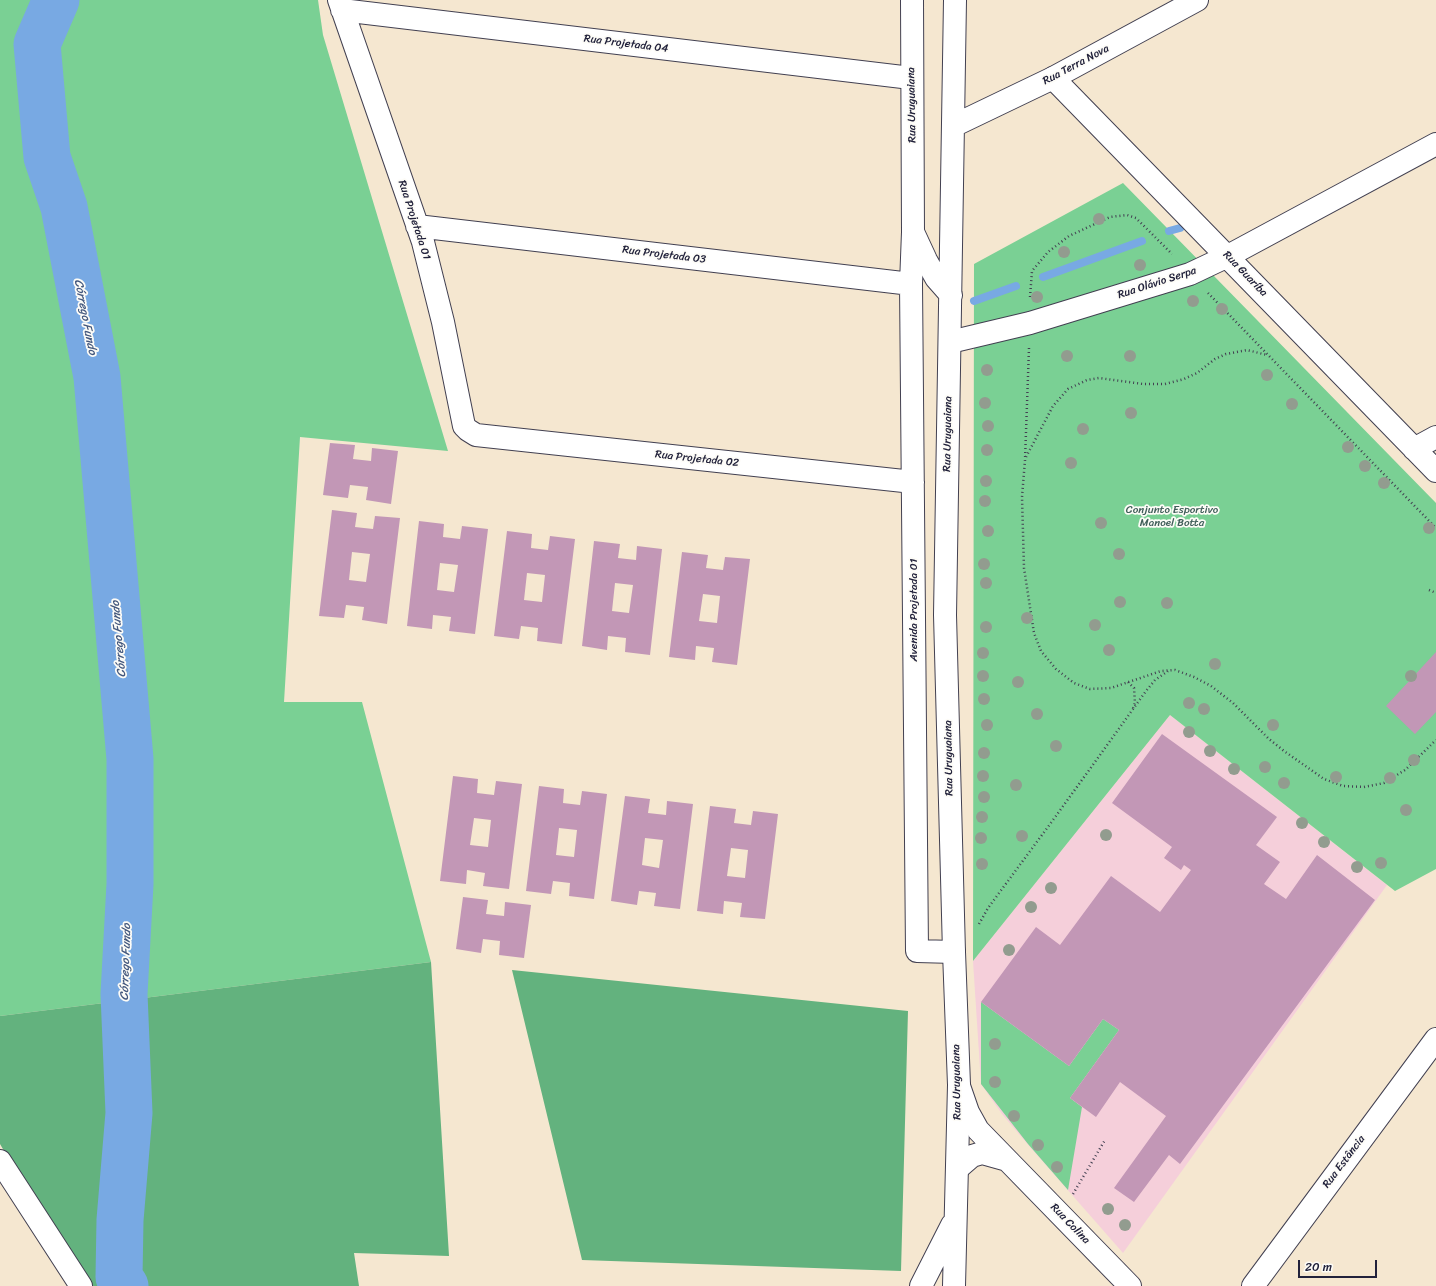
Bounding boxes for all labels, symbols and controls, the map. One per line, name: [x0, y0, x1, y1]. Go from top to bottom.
street label: Rua Projetada 04: [583, 32, 669, 56]
street label: Rua Terra Nova: [1041, 42, 1111, 88]
street label: Rua Uruguaiana: [905, 67, 919, 143]
street label: Rua Projetada 01: [395, 179, 433, 261]
street label: Rua Projetada 03: [621, 243, 707, 267]
street label: Rua Guaríba: [1220, 248, 1270, 300]
street label: Rua Olávio Serpa: [1116, 264, 1198, 302]
water label: Córrego Fundo: [71, 278, 99, 356]
street label: Rua Uruguaiana: [941, 396, 955, 472]
street label: Rua Projetada 02: [654, 448, 740, 470]
park label: Conjunto Esportivo Manoel Botta: [1126, 503, 1218, 529]
street label: Avenida Projetada 01: [907, 559, 921, 661]
water label: Córrego Fundo: [108, 600, 130, 678]
street label: Rua Uruguaiana: [942, 720, 956, 796]
water label: Córrego Fundo: [117, 923, 135, 1001]
street label: Rua Uruguaiana: [950, 1044, 964, 1120]
street label: Rua Estância: [1320, 1133, 1368, 1191]
street label: Rua Colina: [1048, 1201, 1092, 1247]
scale bar: [1300, 1252, 1379, 1278]
text: 20 m: [1305, 1256, 1332, 1278]

